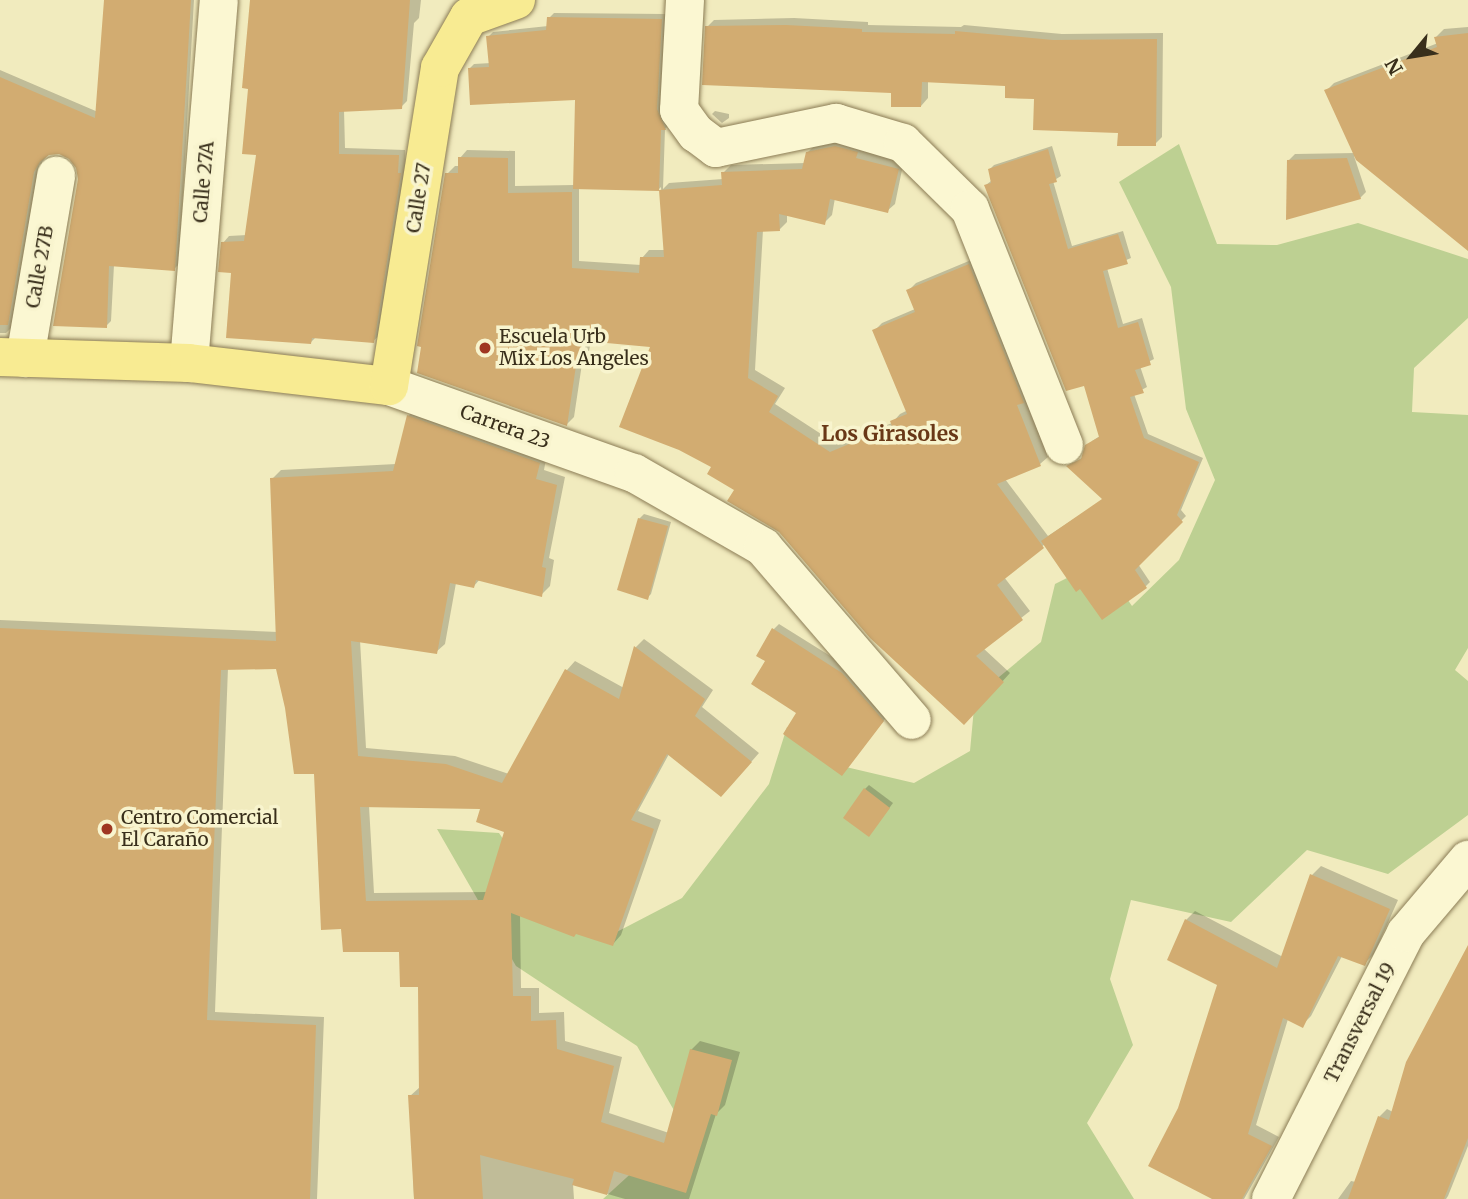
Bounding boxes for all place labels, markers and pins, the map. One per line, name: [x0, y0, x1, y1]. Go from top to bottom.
place label: Escuela Urb Mix Los Angeles: [499, 326, 649, 370]
marker: Escuela Urb Mix Los Angeles: [477, 340, 493, 356]
place label: Centro Comercial El Caraño: [121, 807, 278, 851]
marker: Centro Comercial El Caraño: [99, 821, 115, 837]

